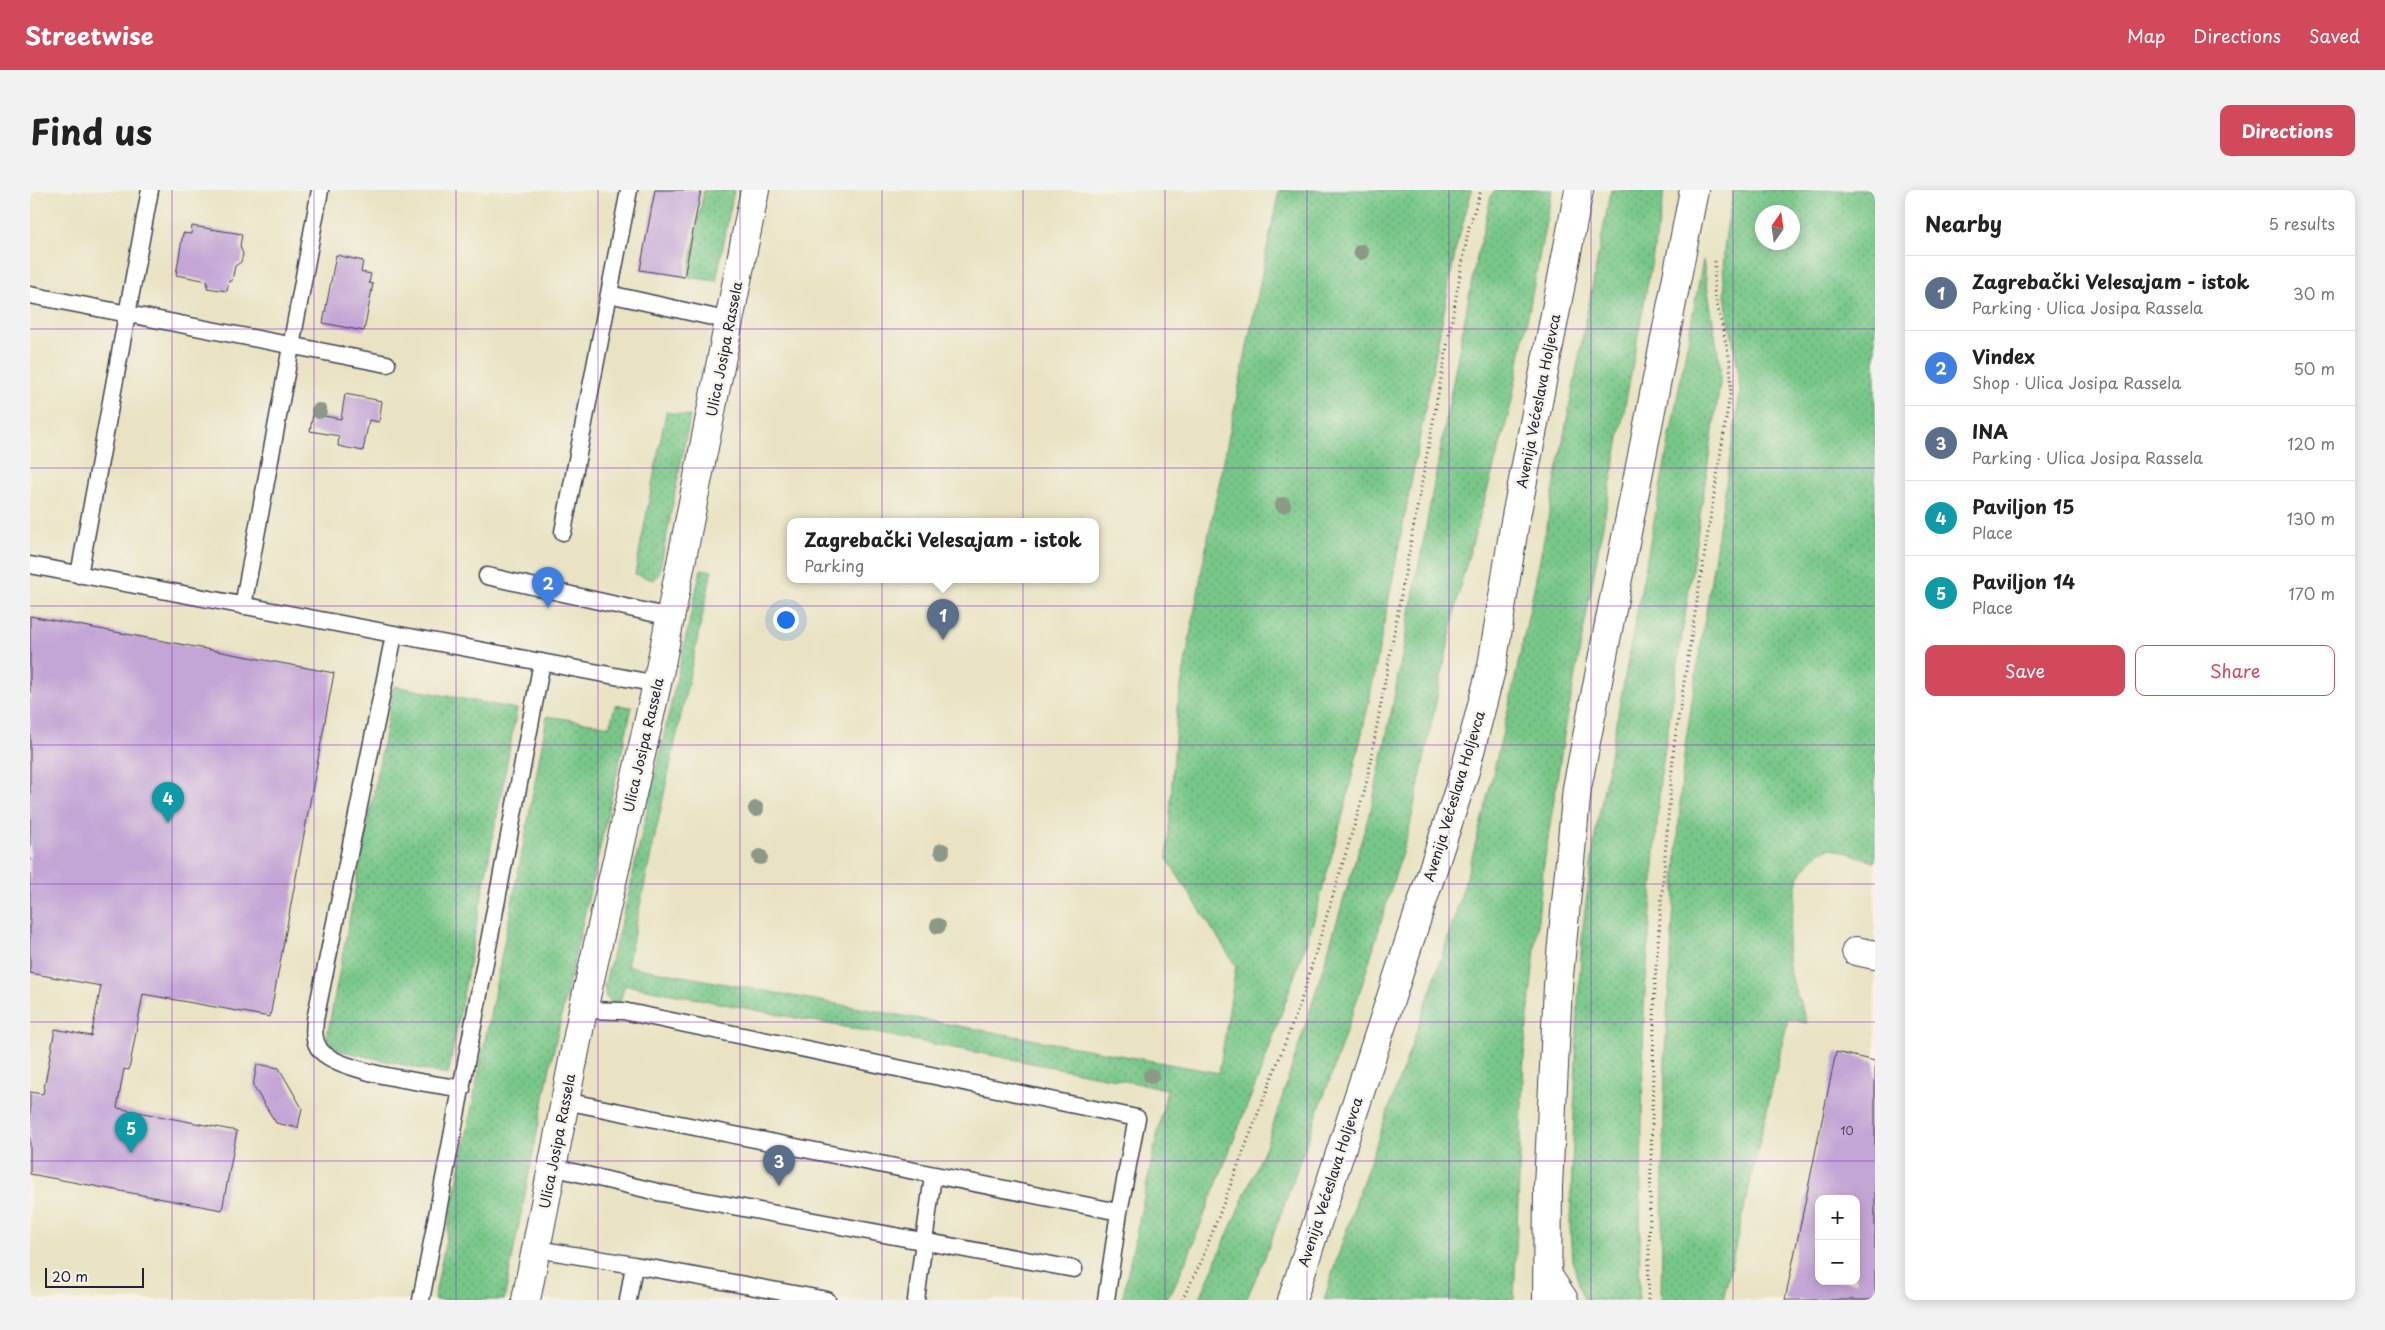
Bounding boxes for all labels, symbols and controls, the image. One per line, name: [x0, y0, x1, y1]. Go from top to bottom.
text: Streetwise: [25, 17, 154, 53]
text: Map: [2127, 22, 2165, 49]
text: Directions: [2193, 22, 2281, 49]
text: Saved: [2309, 22, 2360, 49]
text: Find us: [30, 104, 152, 157]
button: Directions: [2220, 105, 2355, 156]
north arrow: [1755, 205, 1800, 250]
text: Nearby: [1925, 207, 2002, 239]
text: 5 results: [2268, 211, 2335, 235]
text: Zagrebački Velesajam - istok: [1972, 267, 2250, 295]
street label: Ulica Josipa Rassela: [701, 279, 747, 418]
text: 1: [1937, 281, 1945, 305]
text: 30 m: [2293, 281, 2335, 305]
text: Parking · Ulica Josipa Rassela: [1972, 295, 2203, 319]
street label: Avenija Većeslava Holjevca: [1511, 312, 1565, 490]
text: Vindex: [1972, 342, 2035, 370]
text: 2: [1935, 356, 1947, 380]
text: 50 m: [2294, 356, 2335, 380]
text: Shop · Ulica Josipa Rassela: [1972, 370, 2181, 394]
text: INA: [1972, 417, 2008, 445]
text: 3: [1936, 431, 1946, 455]
text: 120 m: [2288, 431, 2335, 455]
text: Parking · Ulica Josipa Rassela: [1972, 445, 2203, 469]
text: Paviljon 15: [1972, 492, 2075, 520]
text: 4: [1936, 506, 1946, 530]
text: 130 m: [2287, 506, 2335, 530]
popup: [787, 518, 1099, 583]
text: Place: [1972, 520, 2013, 544]
text: Zagrebački Velesajam - istok: [804, 525, 1082, 553]
text: Parking: [804, 553, 864, 577]
pin: 2: [532, 567, 564, 608]
text: Paviljon 14: [1972, 567, 2075, 595]
text: 5: [1936, 581, 1946, 605]
text: 170 m: [2289, 581, 2335, 605]
text: Place: [1972, 595, 2013, 619]
pin: 1: [927, 599, 959, 640]
your location: [773, 607, 799, 633]
button: Save: [1925, 645, 2125, 696]
button: Share: [2135, 645, 2335, 696]
street label: Ulica Josipa Rassela: [617, 675, 669, 814]
street label: Avenija Većeslava Holjevca: [1418, 708, 1490, 884]
pin: 4: [152, 782, 184, 823]
street label: Ulica Josipa Rassela: [534, 1071, 580, 1210]
street label: Avenija Većeslava Holjevca: [1293, 1094, 1367, 1270]
pin: 5: [115, 1112, 147, 1153]
house number: 10: [1841, 1122, 1853, 1139]
pin: 3: [763, 1145, 795, 1186]
map controls: [1815, 1195, 1860, 1285]
button: +: [1815, 1195, 1860, 1240]
button: −: [1815, 1240, 1860, 1285]
scale bar: [45, 1265, 144, 1288]
text: 20 m: [52, 1266, 88, 1287]

